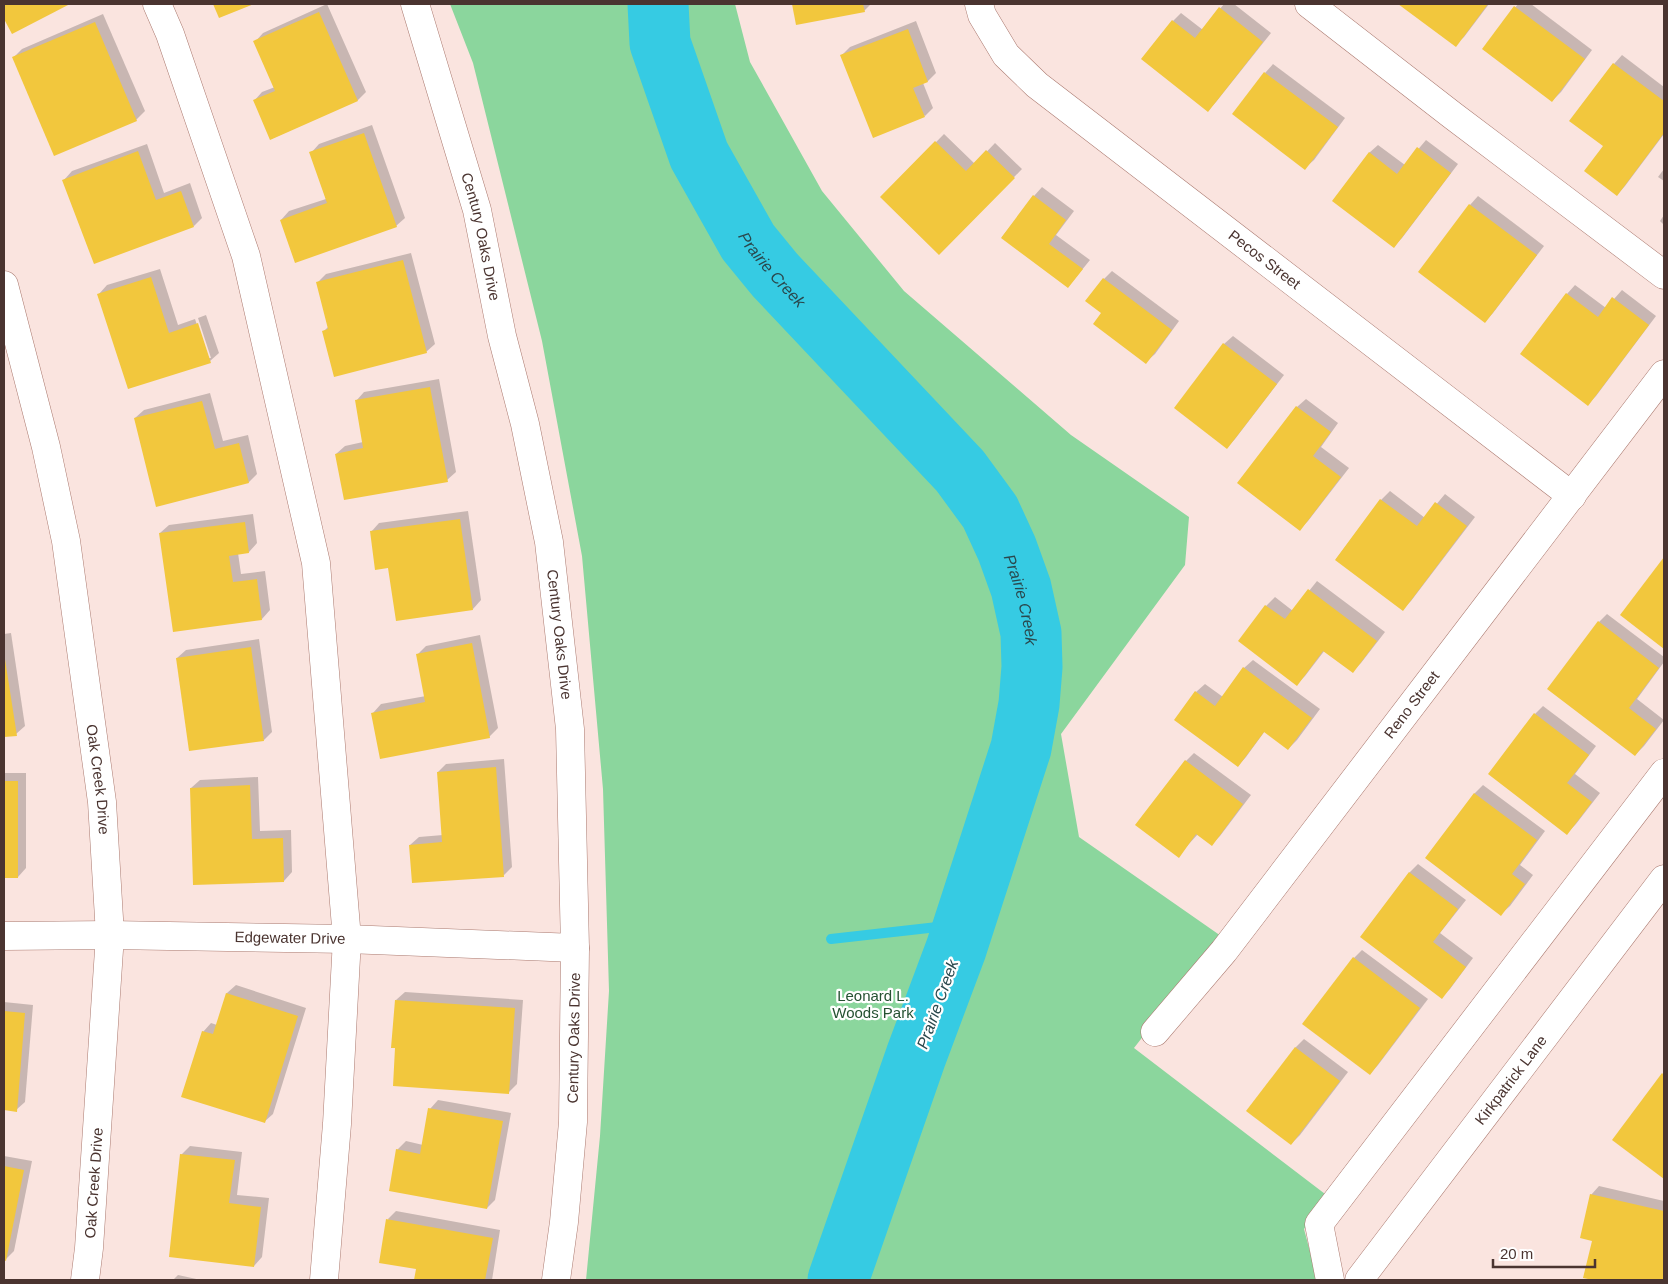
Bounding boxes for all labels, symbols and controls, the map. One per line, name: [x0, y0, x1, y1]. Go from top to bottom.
street label: Century Oaks Drive: [458, 170, 504, 302]
street label: Pecos Street: [1226, 226, 1305, 293]
water label: Prairie Creek: [735, 229, 809, 311]
water label: Prairie Creek: [1001, 552, 1040, 646]
street label: Century Oaks Drive: [544, 568, 576, 700]
street label: Reno Street: [1380, 667, 1443, 742]
street label: Oak Creek Drive: [83, 723, 113, 835]
street label: Edgewater Drive: [234, 928, 346, 947]
water label: Prairie Creek: [914, 956, 962, 1051]
street label: Century Oaks Drive: [564, 972, 583, 1104]
park label: Leonard L. Woods Park: [832, 987, 914, 1021]
street label: Kirkpatrick Lane: [1471, 1032, 1550, 1128]
street label: Oak Creek Drive: [81, 1127, 106, 1239]
scale bar: [1493, 1236, 1596, 1268]
text: 20 m: [1500, 1245, 1533, 1262]

